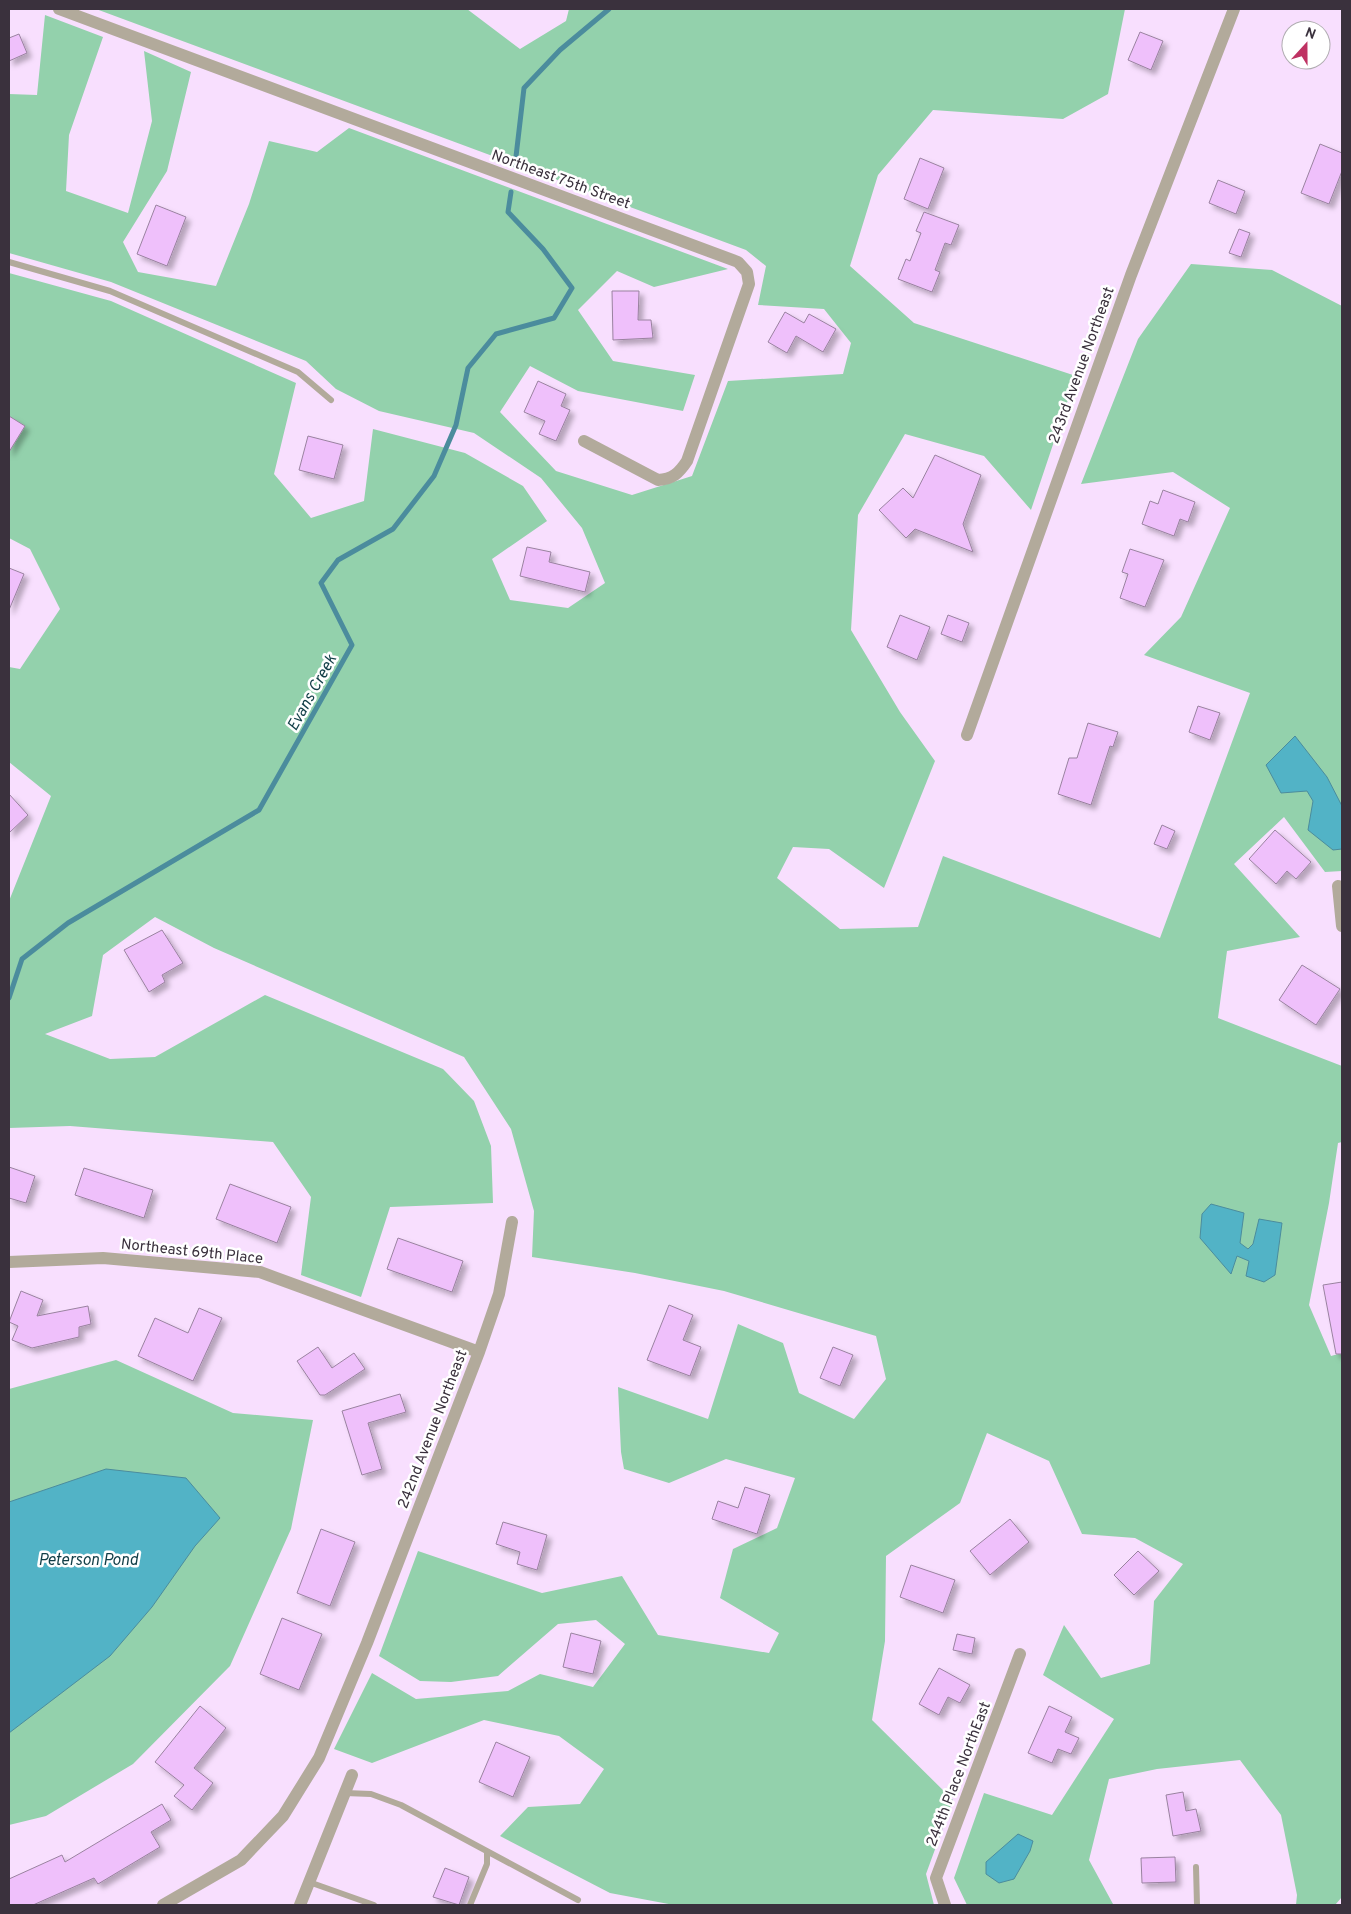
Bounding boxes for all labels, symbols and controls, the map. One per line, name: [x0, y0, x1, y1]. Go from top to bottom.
north arrow: [1281, 20, 1331, 70]
text: N: [1302, 25, 1318, 44]
street label: Northeast 75th Street: [489, 146, 632, 214]
street label: 243rd Avenue Northeast: [1045, 285, 1120, 446]
water label: Evans Creek: [284, 651, 342, 735]
street label: Northeast 69th Place: [120, 1236, 264, 1269]
street label: 242nd Avenue Northeast: [394, 1347, 473, 1512]
water label: Peterson Pond: [38, 1551, 139, 1571]
street label: 244th Place NorthEast: [923, 1699, 996, 1850]

